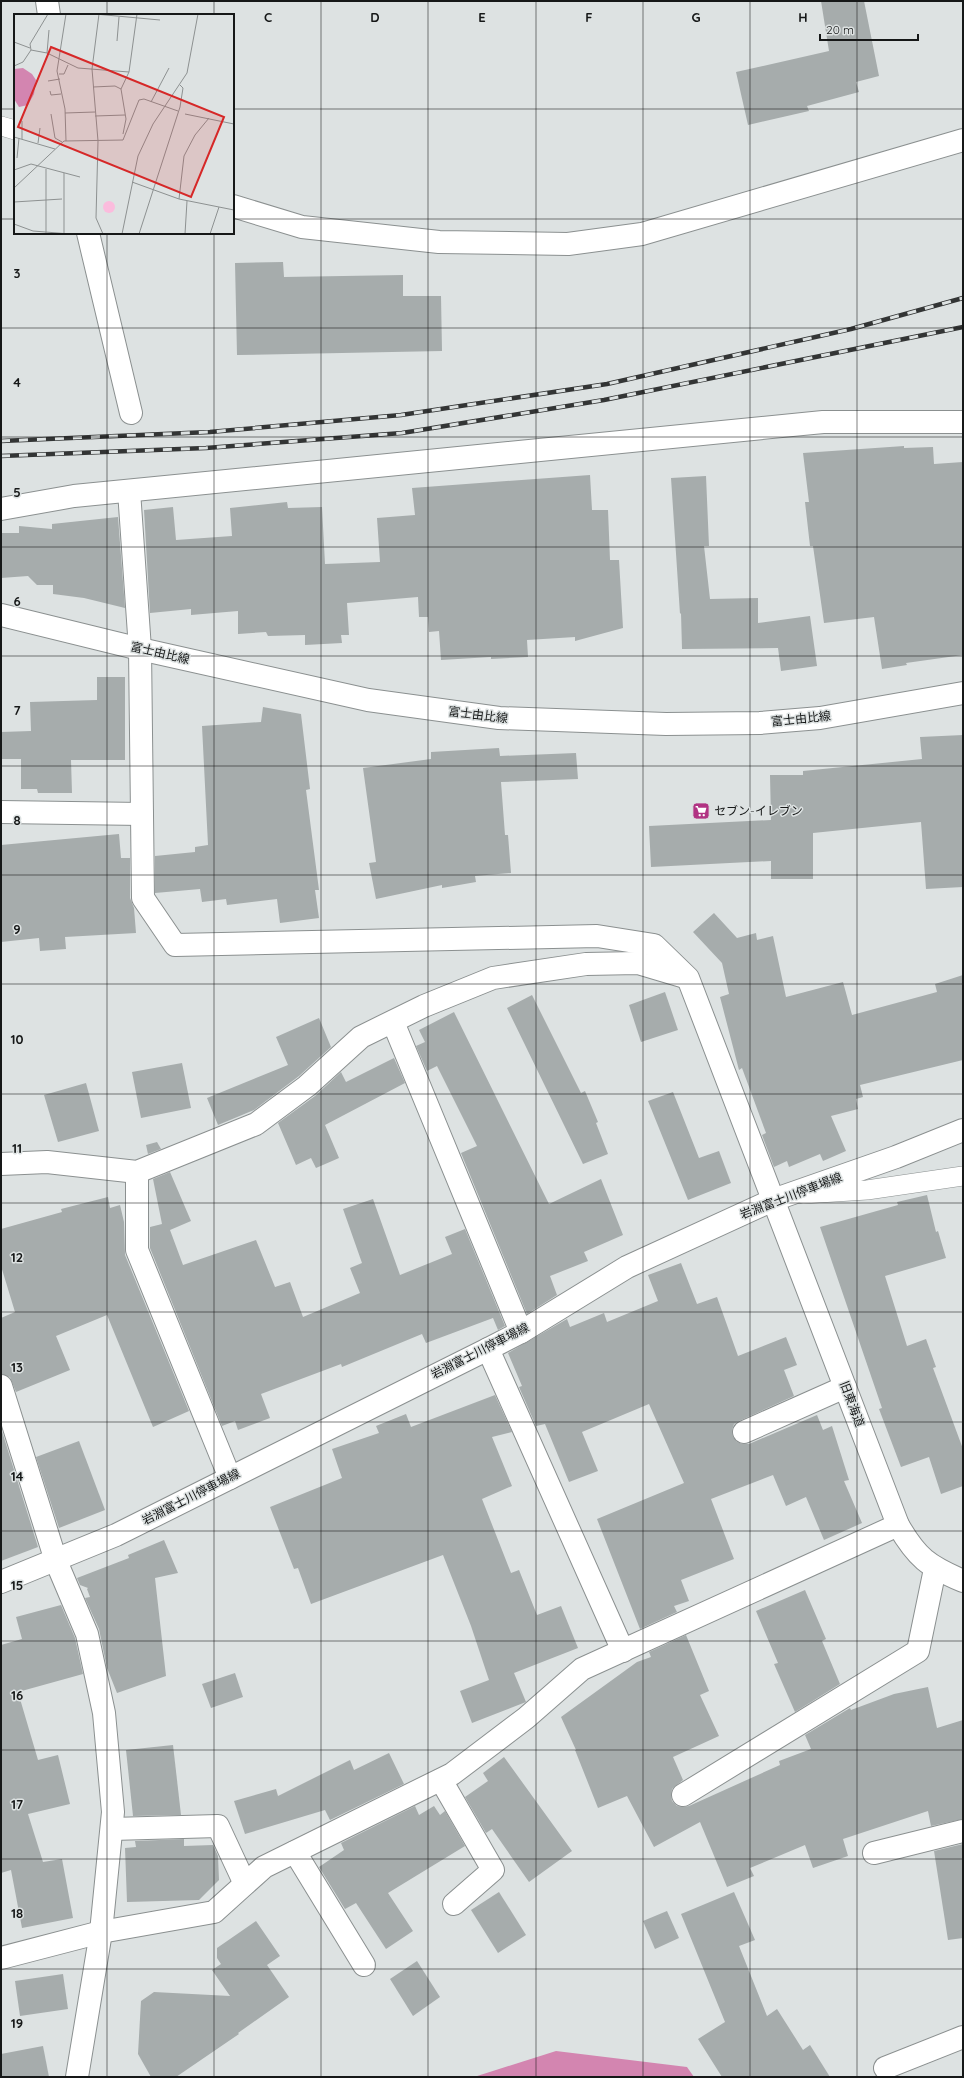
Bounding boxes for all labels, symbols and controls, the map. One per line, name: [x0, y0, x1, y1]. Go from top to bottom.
text: C: [264, 9, 272, 25]
text: D: [370, 9, 380, 25]
text: E: [478, 9, 486, 25]
text: F: [585, 9, 593, 25]
text: G: [691, 9, 701, 25]
text: H: [798, 9, 808, 25]
inset map: [14, 14, 234, 234]
scale bar: [820, 16, 918, 42]
text: 20 m: [826, 22, 854, 37]
text: 3: [14, 265, 21, 281]
text: 4: [13, 374, 21, 390]
text: 5: [13, 484, 21, 500]
text: 6: [13, 593, 21, 609]
street label: 富士由比線: [129, 638, 191, 667]
text: 7: [13, 702, 21, 718]
street label: 富士由比線: [447, 703, 509, 726]
street label: 富士由比線: [770, 708, 832, 729]
supermarket icon: セブン-イレブン: [691, 801, 711, 821]
place label: セブン-イレブン: [714, 803, 803, 818]
text: 8: [13, 812, 21, 828]
text: 9: [13, 921, 21, 937]
text: 10: [10, 1031, 24, 1047]
text: 11: [12, 1140, 22, 1156]
street label: 岩淵富士川停車場線: [738, 1169, 844, 1222]
text: 12: [11, 1249, 23, 1265]
street label: 岩淵富士川停車場線: [428, 1319, 531, 1382]
text: 13: [11, 1359, 23, 1375]
street label: 旧東海道: [837, 1379, 868, 1429]
street label: 岩淵富士川停車場線: [139, 1465, 242, 1528]
text: 14: [11, 1468, 24, 1484]
text: 15: [11, 1577, 23, 1593]
text: 16: [11, 1687, 23, 1703]
text: 17: [11, 1796, 23, 1812]
text: 18: [11, 1905, 23, 1921]
text: 19: [11, 2015, 23, 2031]

